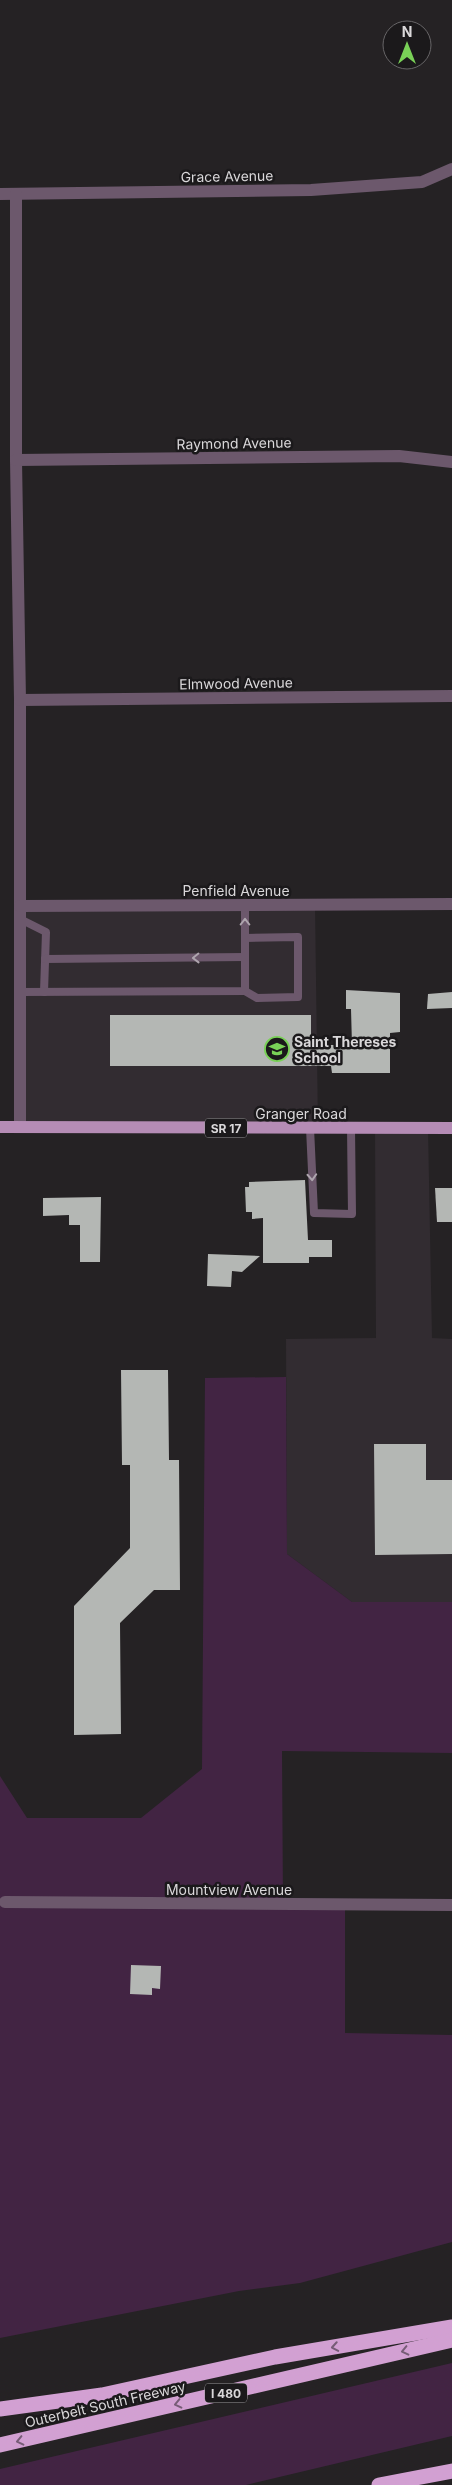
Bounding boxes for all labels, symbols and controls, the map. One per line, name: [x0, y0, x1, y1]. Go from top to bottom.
north arrow: [382, 20, 432, 70]
text: N: [402, 23, 412, 40]
street label: Grace Avenue: [180, 167, 274, 185]
street label: Raymond Avenue: [176, 433, 292, 453]
street label: Elmwood Avenue: [179, 674, 293, 692]
street label: Penfield Avenue: [182, 882, 290, 899]
one-way arrow: [240, 917, 250, 925]
one-way arrow: [192, 953, 200, 963]
place label: Saint Thereses School: [294, 1033, 397, 1066]
school or university icon: Saint Thereses School: [264, 1036, 290, 1062]
street label: Granger Road: [255, 1105, 347, 1122]
road number: SR 17: [205, 1118, 247, 1138]
one-way arrow: [307, 1173, 318, 1181]
street label: Mountview Avenue: [166, 1881, 292, 1898]
one-way arrow: [331, 2342, 339, 2352]
one-way arrow: [400, 2345, 409, 2356]
street label: Outerbelt South Freeway: [23, 2377, 187, 2431]
road number: I 480: [205, 2384, 247, 2402]
one-way arrow: [174, 2398, 183, 2409]
one-way arrow: [15, 2435, 24, 2446]

